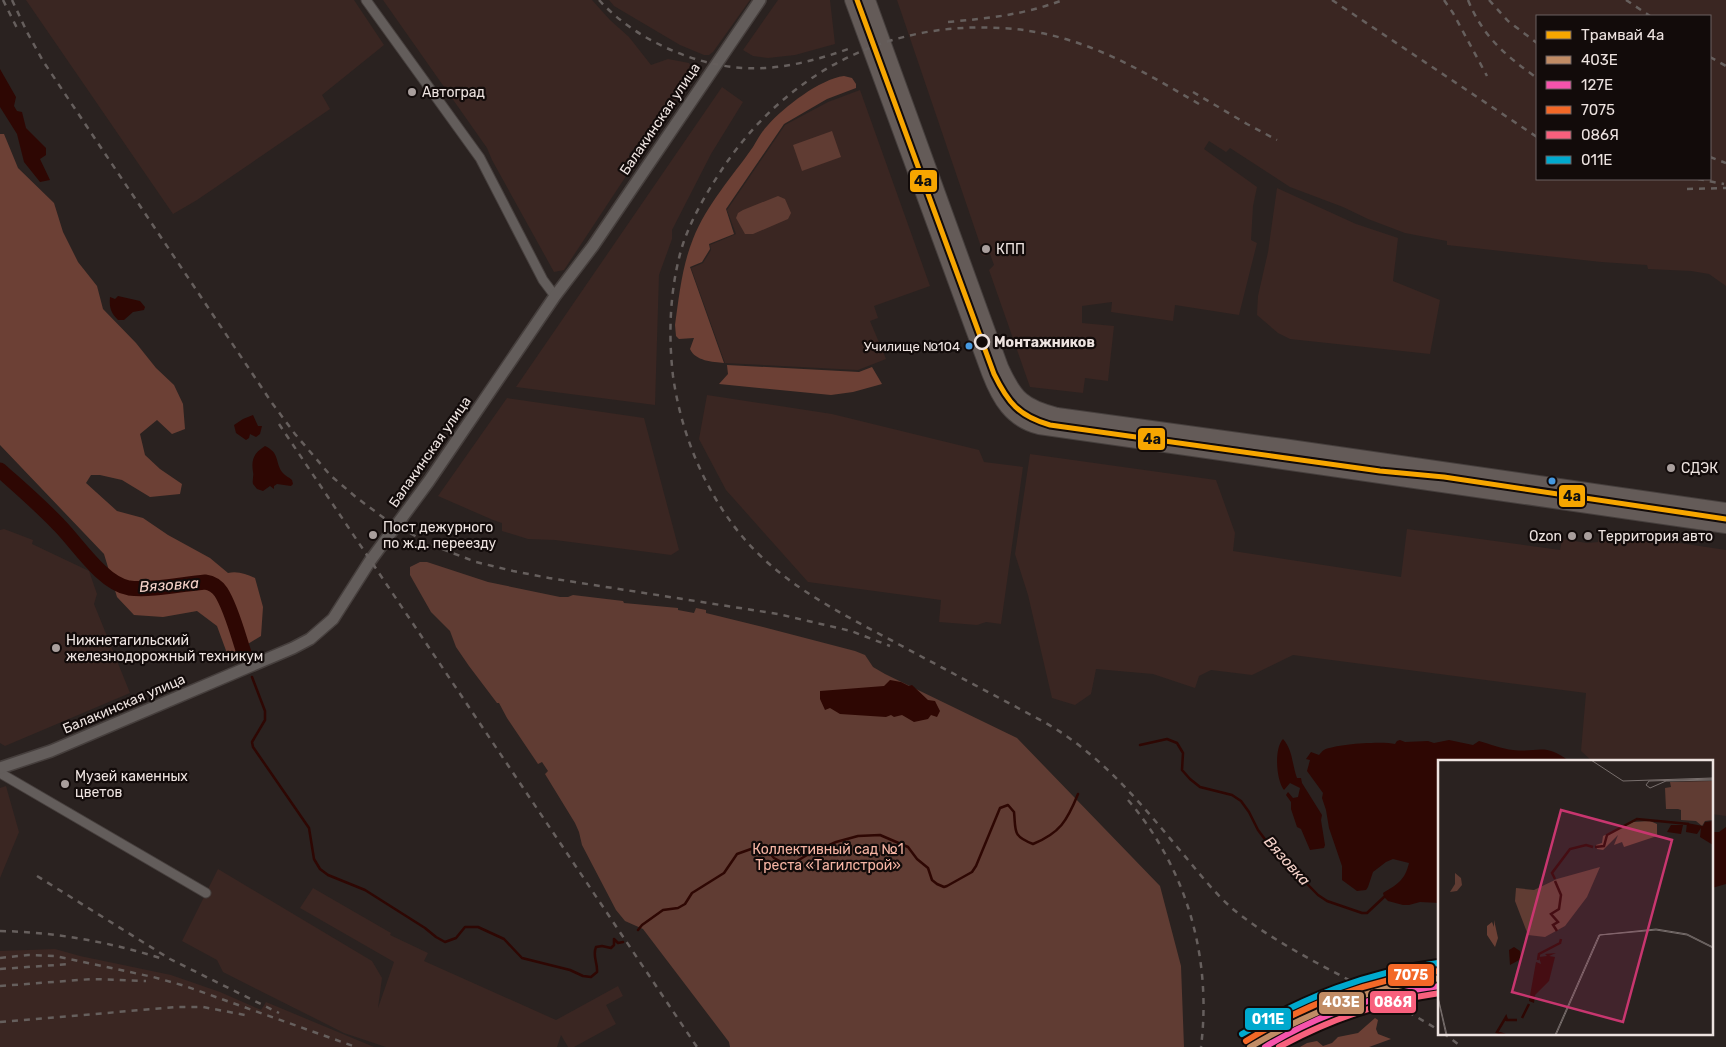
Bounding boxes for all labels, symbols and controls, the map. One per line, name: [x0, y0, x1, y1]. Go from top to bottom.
legend: [1536, 15, 1711, 180]
text: Трамвай 4а: [1581, 26, 1664, 44]
text: 403Е: [1581, 51, 1618, 69]
street label: Балакинская улица: [616, 60, 704, 178]
text: 127Е: [1581, 76, 1613, 94]
place label: Автоград: [422, 84, 485, 101]
marker: Автоград: [406, 86, 418, 98]
text: 7075: [1581, 101, 1615, 119]
text: 086Я: [1581, 126, 1619, 144]
text: 011Е: [1581, 151, 1612, 169]
line badge: 4а: [909, 169, 938, 193]
text: 4а: [914, 173, 932, 190]
place label: КПП: [996, 241, 1025, 258]
marker: КПП: [980, 243, 992, 255]
marker: Монтажников: [974, 334, 990, 350]
place label: Монтажников: [994, 334, 1095, 351]
place label: Училище №104: [864, 339, 960, 354]
marker: Училище №104: [964, 341, 974, 351]
street label: Балакинская улица: [385, 393, 475, 511]
line badge: 4а: [1137, 427, 1166, 451]
text: 4а: [1143, 431, 1161, 448]
place label: СДЭК: [1681, 460, 1718, 477]
marker: СДЭК: [1665, 462, 1677, 474]
unlabelled marker: [1547, 476, 1557, 486]
line badge: 4а: [1558, 484, 1586, 508]
text: 4а: [1563, 488, 1581, 505]
place label: Пост дежурного по ж.д. переезду: [383, 519, 497, 552]
place label: Ozon: [1529, 528, 1562, 545]
place label: Территория авто: [1598, 528, 1713, 545]
marker: Пост дежурного по ж.д. переезду: [367, 529, 379, 541]
marker: Ozon: [1566, 530, 1578, 542]
marker: Территория авто: [1582, 530, 1594, 542]
water label: Вязовка: [139, 574, 200, 596]
place label: Нижнетагильский железнодорожный техникум: [66, 632, 263, 665]
marker: Нижнетагильский железнодорожный техникум: [50, 642, 62, 654]
street label: Балакинская улица: [60, 671, 188, 737]
inset map: [1438, 760, 1714, 1034]
place label: Музей каменных цветов: [75, 768, 188, 801]
marker: Музей каменных цветов: [59, 778, 71, 790]
water label: Вязовка: [1260, 833, 1314, 889]
park label: Коллективный сад №1 Треста «Тагилстрой»: [752, 841, 904, 874]
line badge: 7075: [1387, 963, 1435, 987]
text: 7075: [1394, 967, 1428, 984]
line badge: 086Я: [1369, 990, 1417, 1014]
line badge: 403Е: [1318, 991, 1365, 1015]
text: 403Е: [1322, 994, 1360, 1011]
text: 086Я: [1374, 994, 1412, 1011]
line badge: 011Е: [1244, 1007, 1292, 1031]
text: 011Е: [1252, 1011, 1284, 1028]

